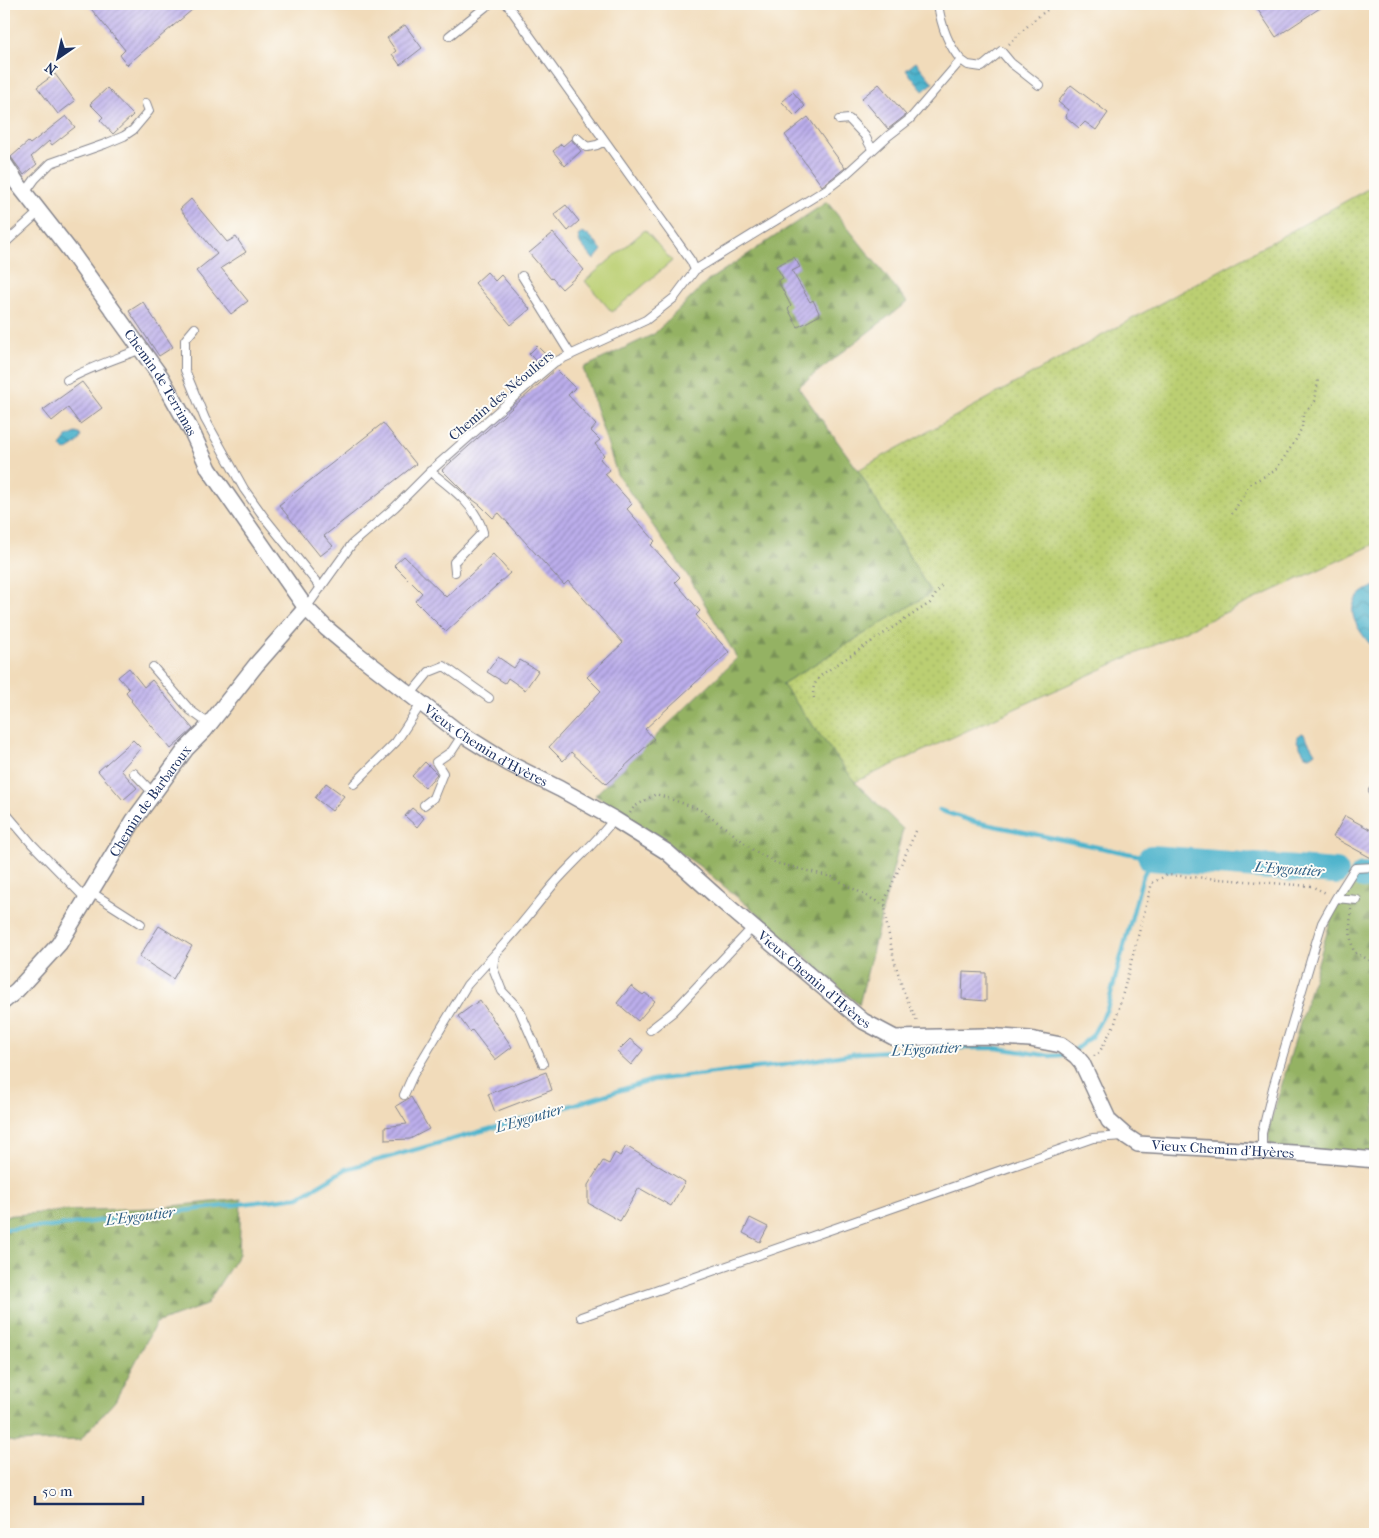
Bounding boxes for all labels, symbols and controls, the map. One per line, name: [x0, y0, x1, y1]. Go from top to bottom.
north arrow: [32, 32, 82, 82]
text: N: [42, 58, 60, 78]
street label: Chemin de Terrimas: [120, 326, 201, 438]
street label: Chemin des Néouliers: [445, 346, 557, 444]
street label: Vieux Chemin d'Hyères: [420, 700, 550, 790]
street label: Chemin de Barbaroux: [106, 741, 195, 860]
water label: L'Eygoutier: [1253, 858, 1326, 880]
street label: Vieux Chemin d'Hyères: [753, 926, 873, 1032]
water label: L'Eygoutier: [890, 1038, 963, 1060]
water label: L'Eygoutier: [492, 1099, 566, 1137]
street label: Vieux Chemin d'Hyères: [1150, 1137, 1295, 1162]
water label: L'Eygoutier: [103, 1203, 177, 1229]
scale bar: [35, 1473, 142, 1505]
text: 50 m: [42, 1482, 73, 1500]

